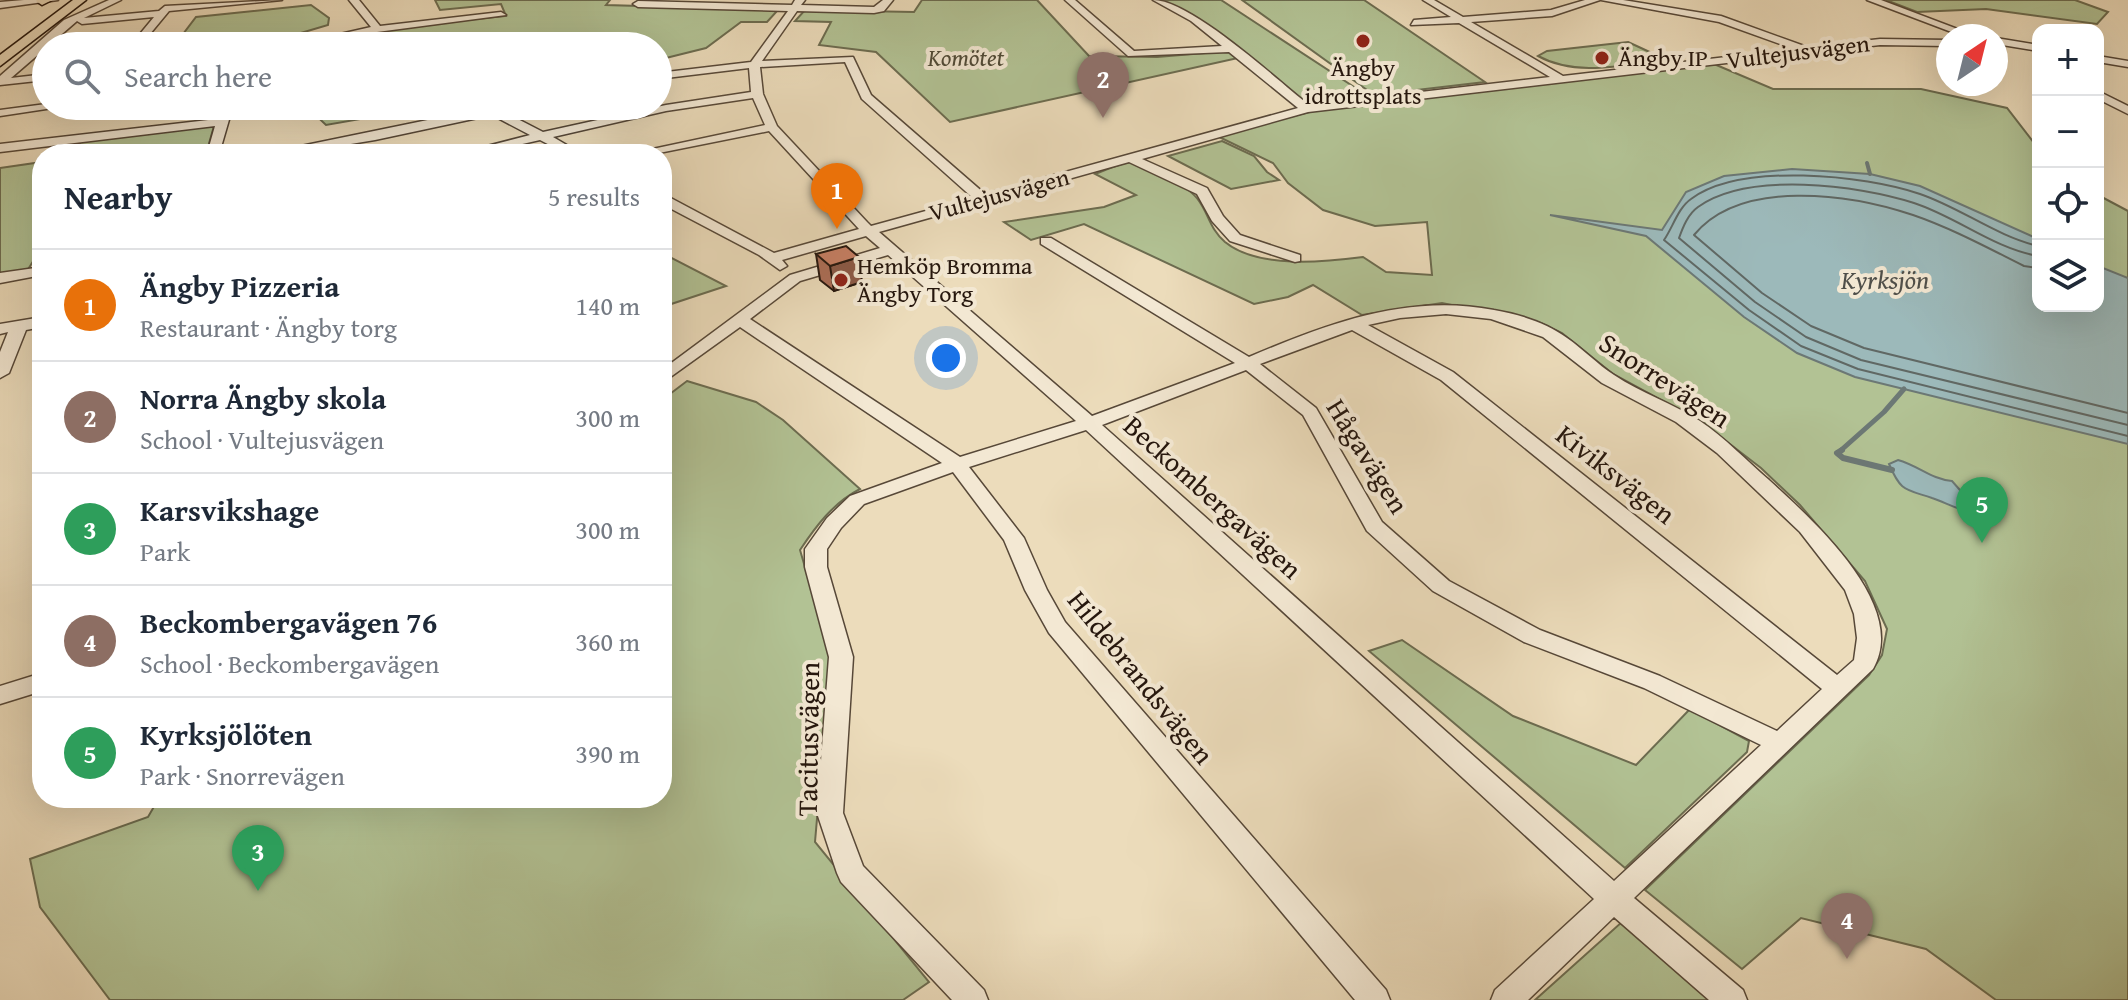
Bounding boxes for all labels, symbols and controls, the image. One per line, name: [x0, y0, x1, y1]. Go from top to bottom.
north arrow: [1936, 24, 2008, 96]
map controls: [2032, 24, 2104, 312]
button: +: [2032, 24, 2104, 96]
street label: Vultejusvägen: [1724, 25, 1872, 78]
search box: [32, 32, 672, 120]
marker: Ängby idrottsplats: [1354, 32, 1372, 50]
park label: Komötet: [927, 40, 1005, 75]
place label: Ängby IP: [1618, 40, 1708, 75]
marker: Ängby IP: [1593, 49, 1611, 67]
place label: Ängby idrottsplats: [1305, 50, 1421, 113]
pin: 2: [1077, 52, 1129, 118]
icon: search: [60, 54, 104, 98]
text: Search here: [124, 54, 272, 98]
button: −: [2032, 96, 2104, 168]
street label: Vultejusvägen: [925, 159, 1074, 230]
pin: 1: [811, 163, 863, 229]
button: locate: [2032, 168, 2104, 240]
text: Nearby: [64, 172, 173, 221]
text: 5 results: [548, 177, 640, 216]
button: layers: [2032, 240, 2104, 312]
place label: Hemköp Bromma Ängby Torg: [857, 248, 1033, 311]
water label: Kyrksjön: [1840, 260, 1929, 299]
text: Ängby Pizzeria: [140, 264, 340, 308]
marker: Hemköp Bromma Ängby Torg: [832, 271, 850, 289]
text: 1: [83, 286, 97, 325]
text: 140 m: [575, 286, 640, 325]
text: Restaurant · Ängby torg: [140, 308, 397, 347]
street label: Snorrevägen: [1591, 322, 1739, 438]
your location: [926, 338, 966, 378]
text: Norra Ängby skola: [140, 376, 386, 420]
street label: Hågavägen: [1317, 390, 1420, 521]
text: 2: [83, 398, 97, 437]
text: 300 m: [575, 398, 640, 437]
street label: Beckombergavägen: [1115, 405, 1312, 588]
street label: Kiviksvägen: [1548, 414, 1685, 534]
text: School · Vultejusvägen: [140, 420, 384, 459]
pin: 5: [1956, 477, 2008, 543]
text: Karsvikshage: [140, 488, 319, 532]
text: 3: [83, 510, 97, 549]
text: 300 m: [575, 510, 640, 549]
text: Park: [140, 532, 190, 571]
street label: Hildebrandsvägen: [1058, 581, 1225, 773]
text: Beckombergavägen 76: [140, 600, 437, 644]
text: 4: [83, 622, 97, 661]
text: 360 m: [575, 622, 640, 661]
text: School · Beckombergavägen: [140, 644, 439, 683]
street label: Tacitusvägen: [786, 661, 829, 816]
text: Kyrksjölöten: [140, 712, 312, 756]
text: 5: [83, 734, 97, 773]
text: 390 m: [575, 734, 640, 773]
text: Park · Snorrevägen: [140, 756, 345, 795]
pin: 3: [232, 825, 284, 891]
pin: 4: [1821, 893, 1873, 959]

